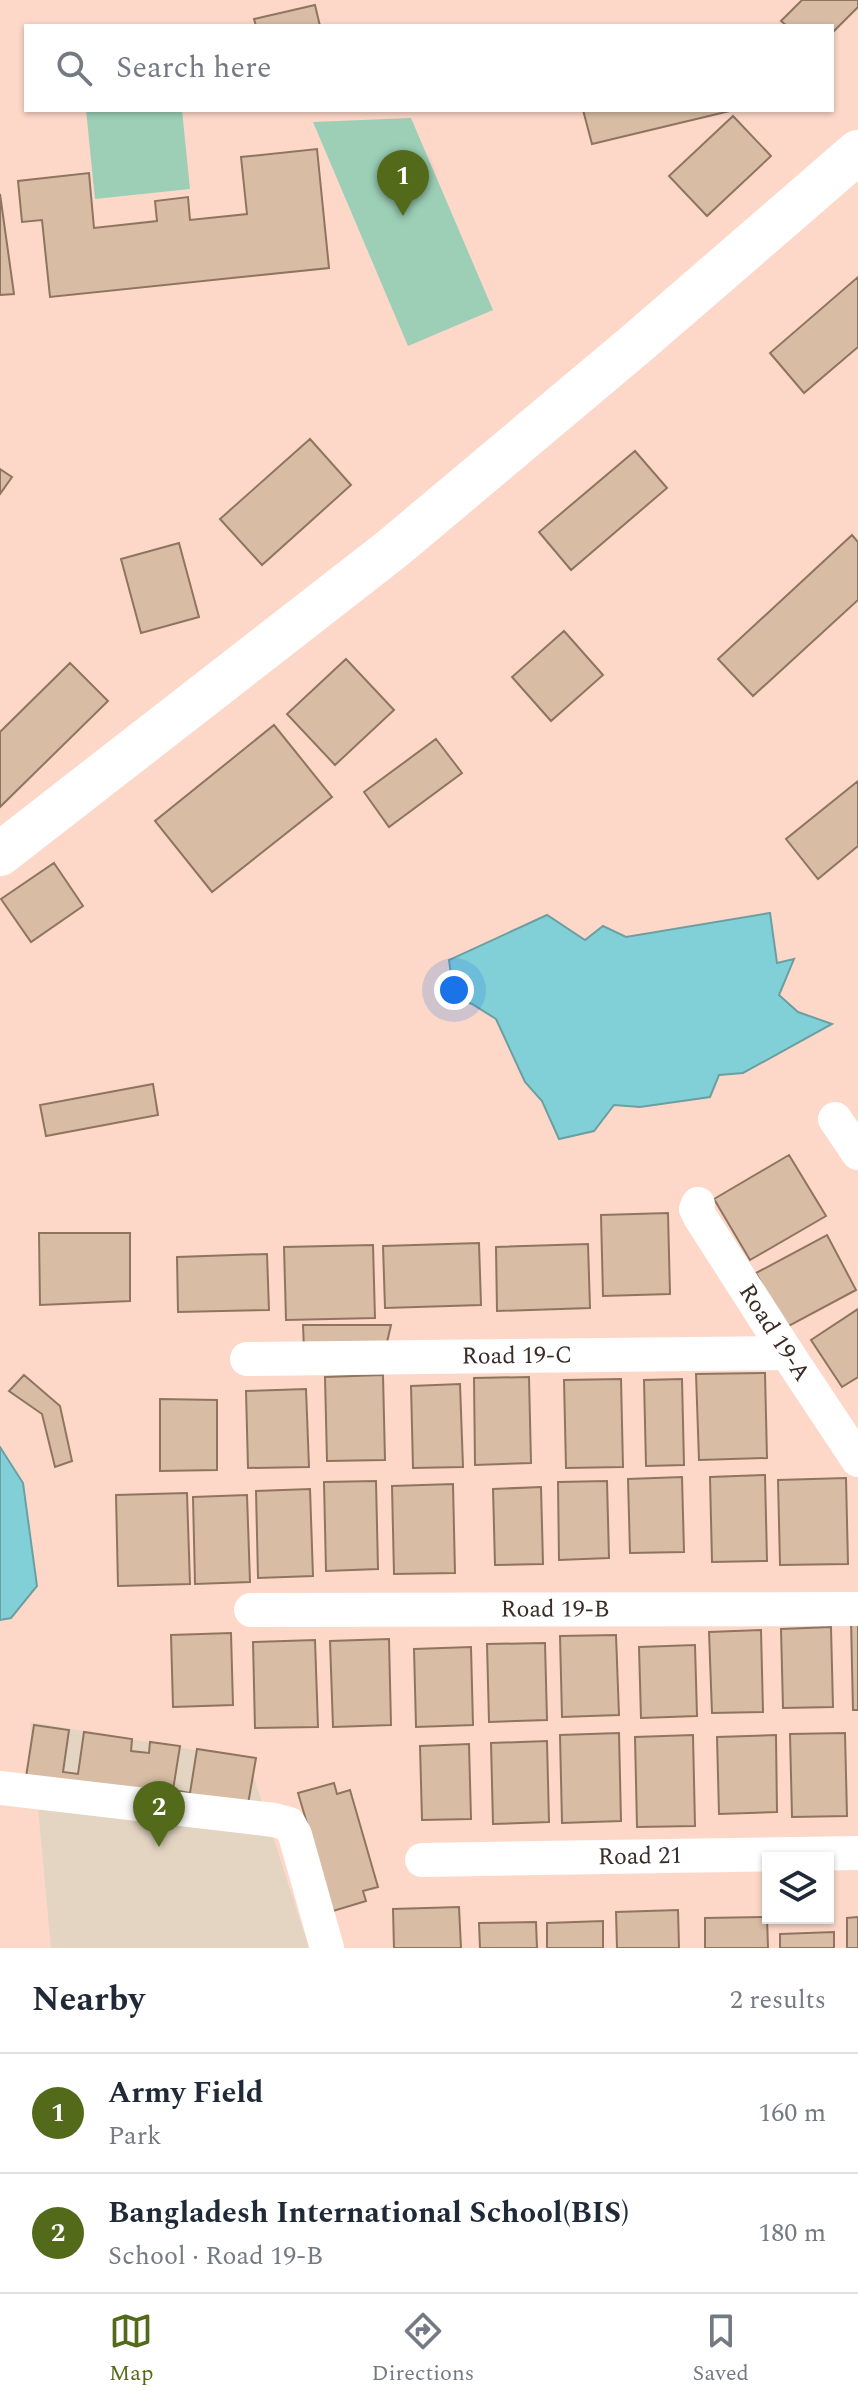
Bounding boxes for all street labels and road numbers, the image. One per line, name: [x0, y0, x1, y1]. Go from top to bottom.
street label: Road 19-A: [729, 1277, 819, 1389]
street label: Road 19-C: [461, 1337, 572, 1375]
street label: Road 19-B: [501, 1591, 609, 1628]
street label: Road 21: [598, 1838, 682, 1875]

